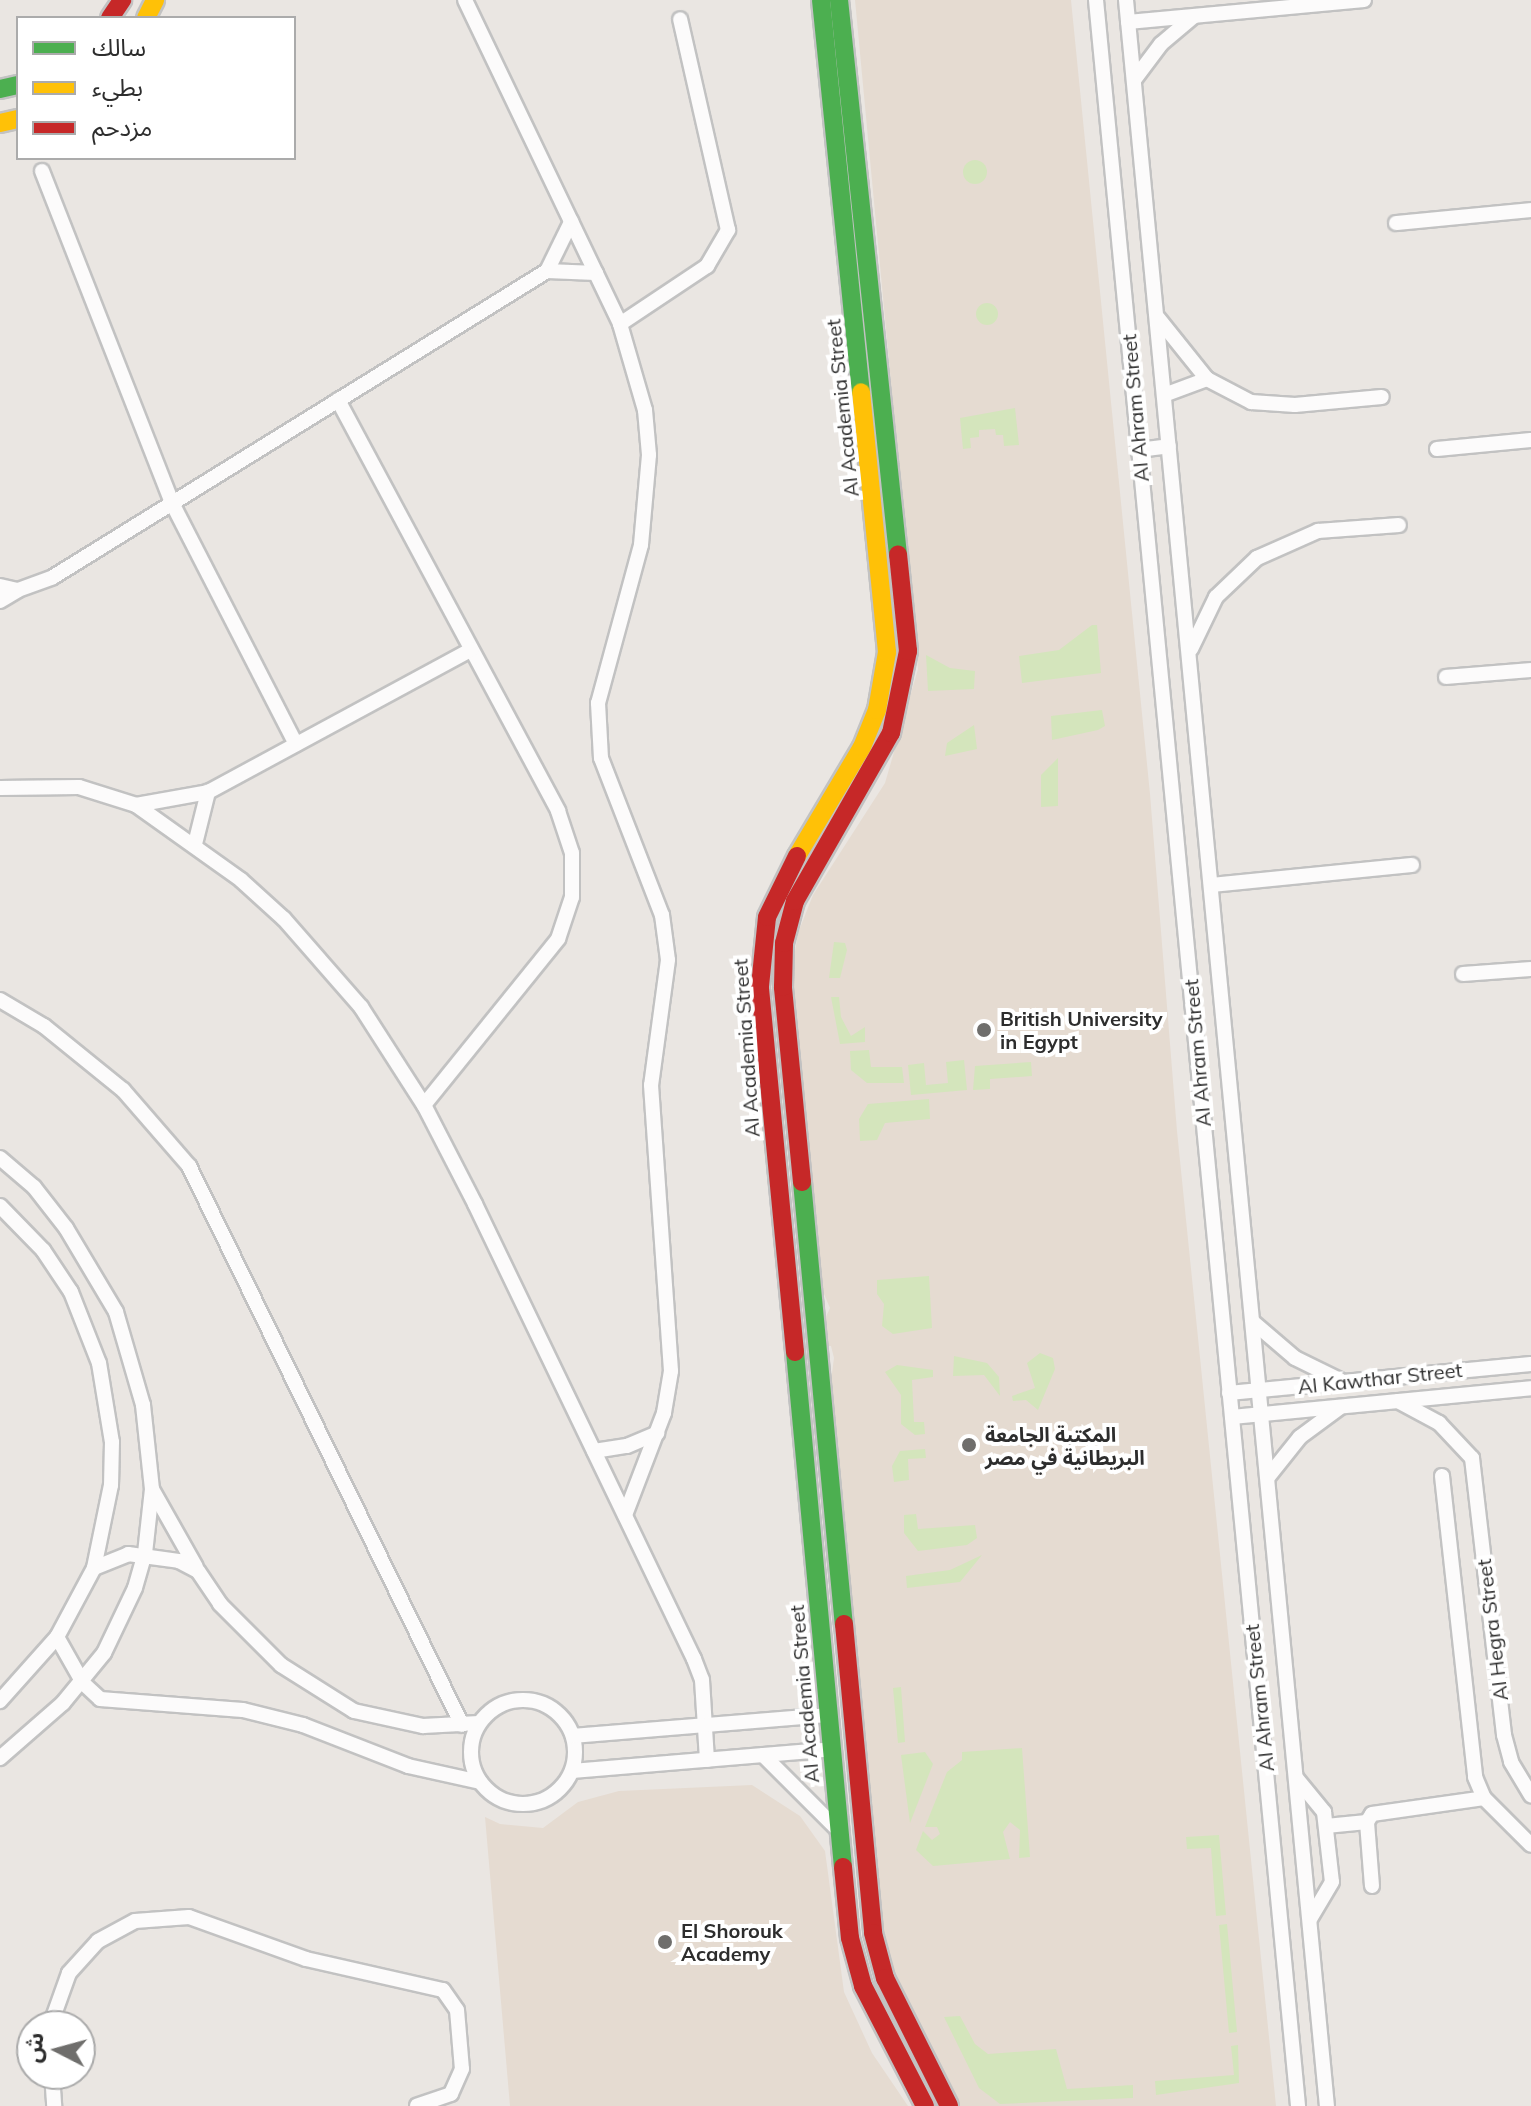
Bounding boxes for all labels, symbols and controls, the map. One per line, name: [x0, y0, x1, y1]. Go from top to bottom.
legend: [16, 16, 296, 160]
text: سالك: [92, 32, 146, 62]
text: بطيء: [92, 72, 143, 102]
text: مزدحم: [92, 112, 152, 142]
street label: Al Academia Street: [821, 318, 863, 498]
street label: Al Ahram Street: [1117, 333, 1153, 483]
street label: Al Academia Street: [728, 958, 764, 1138]
street label: Al Ahram Street: [1179, 978, 1215, 1128]
place label: British University in Egypt: [1000, 1006, 1163, 1053]
marker: British University in Egypt: [975, 1021, 993, 1039]
street label: Al Kawthar Street: [1297, 1357, 1463, 1399]
place label: المكتبة الجامعة البريطانية في مصر: [985, 1422, 1145, 1469]
marker: المكتبة الجامعة البريطانية في مصر: [960, 1436, 978, 1454]
street label: Al Hegra Street: [1471, 1558, 1513, 1702]
street label: Al Academia Street: [784, 1604, 824, 1784]
street label: Al Ahram Street: [1239, 1623, 1279, 1773]
place label: El Shorouk Academy: [681, 1918, 783, 1965]
marker: El Shorouk Academy: [656, 1933, 674, 1951]
north arrow: [16, 2010, 96, 2090]
text: ش: [19, 2031, 50, 2064]

